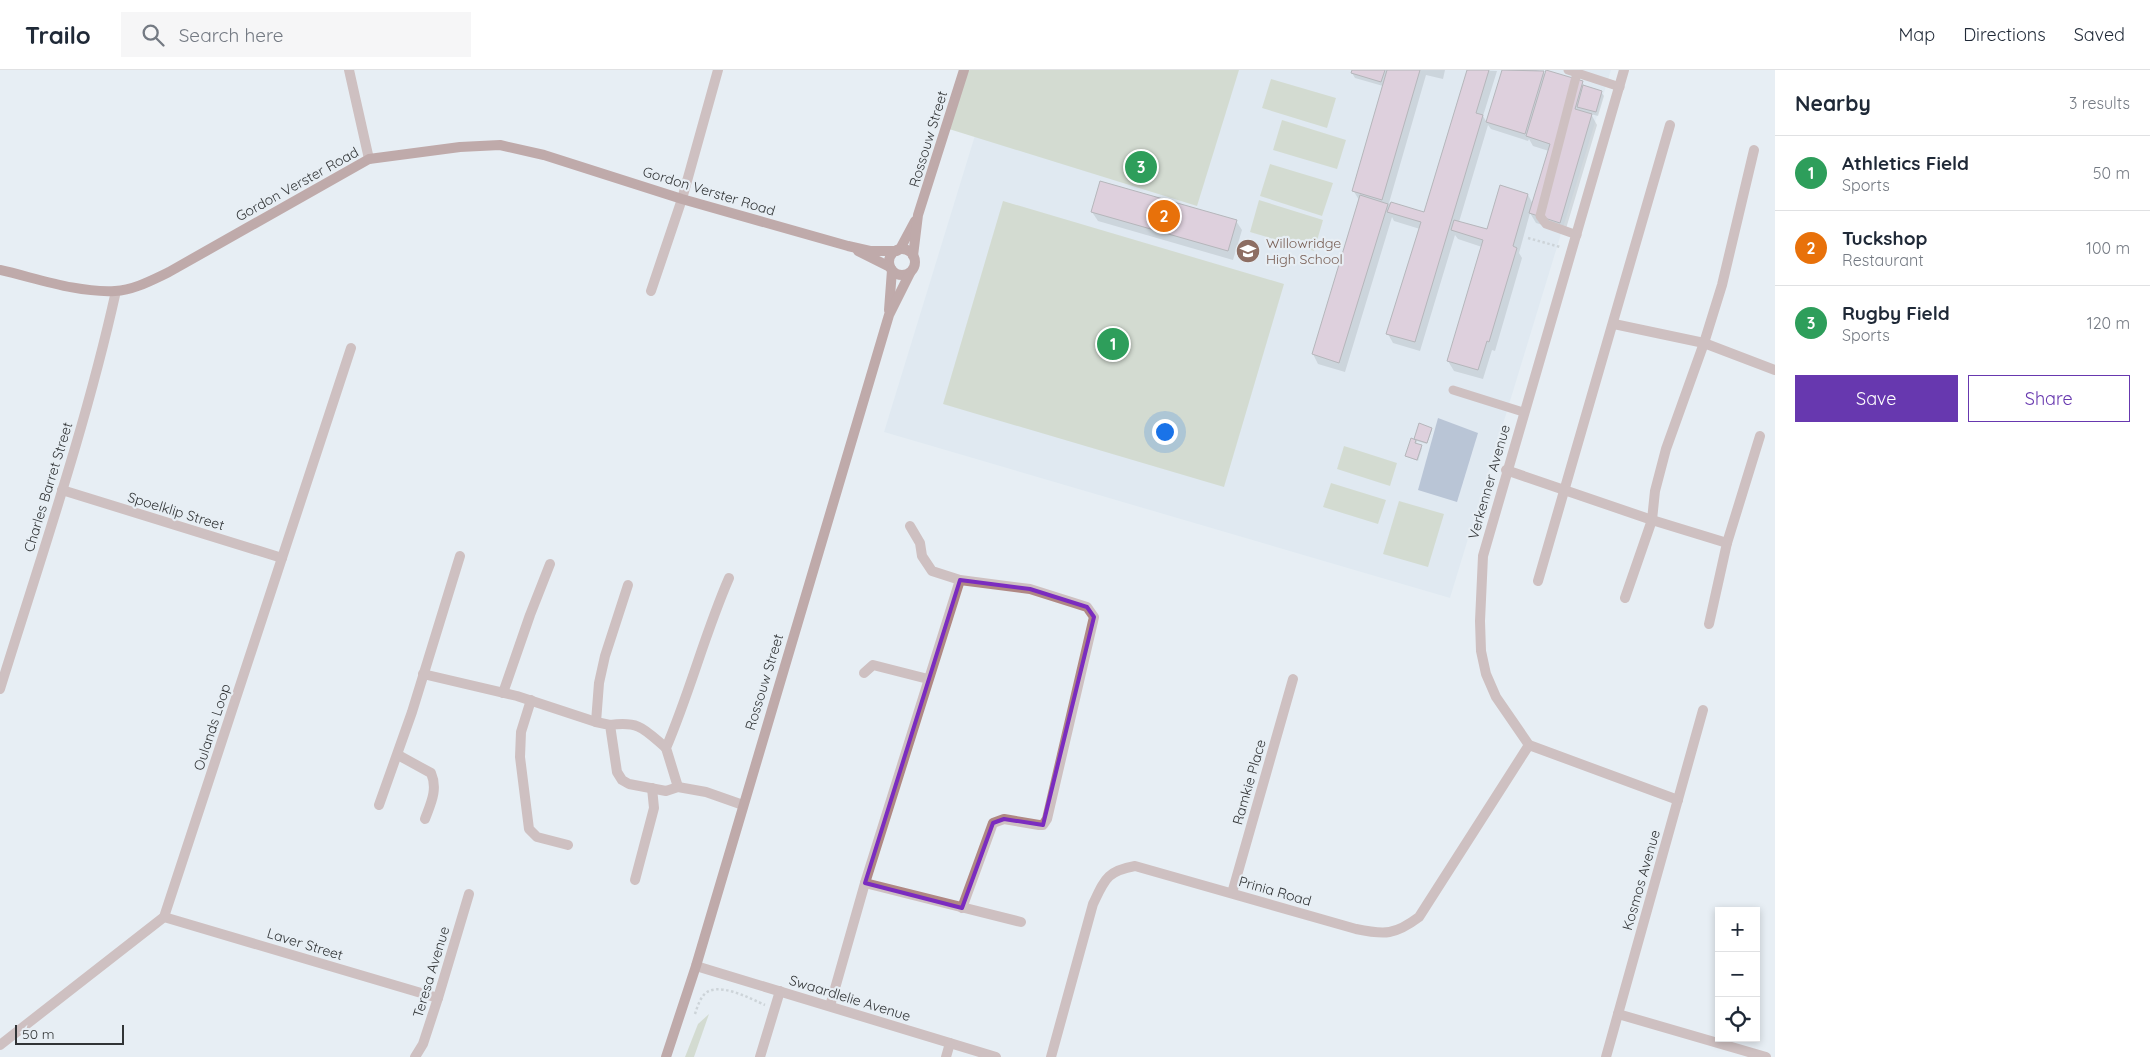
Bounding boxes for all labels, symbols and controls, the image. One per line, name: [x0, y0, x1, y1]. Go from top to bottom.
search box: [121, 12, 471, 57]
text: Trailo: [25, 20, 91, 50]
icon: search: [139, 21, 167, 49]
text: Search here: [179, 23, 284, 47]
text: Map: [1898, 23, 1935, 46]
text: Directions: [1963, 23, 2046, 46]
text: Saved: [2074, 23, 2125, 46]
street label: Rossouw Street: [905, 88, 951, 189]
text: Nearby: [1795, 90, 1871, 116]
text: 3 results: [2069, 93, 2130, 113]
street label: Gordon Verster Road: [232, 143, 362, 225]
pin: 3: [1125, 148, 1157, 186]
text: Athletics Field: [1842, 151, 1969, 175]
street label: Gordon Verster Road: [641, 162, 777, 220]
text: 1: [1808, 163, 1814, 183]
text: 50 m: [2093, 163, 2130, 183]
text: Sports: [1842, 175, 1890, 195]
pin: 2: [1148, 197, 1180, 235]
text: Tuckshop: [1842, 226, 1927, 250]
place label: Willowridge High School: [1266, 234, 1343, 268]
school or university icon: Willowridge High School: [1235, 238, 1261, 264]
text: 2: [1806, 238, 1816, 258]
text: 100 m: [2086, 238, 2130, 258]
text: Restaurant: [1842, 250, 1924, 270]
text: Rugby Field: [1842, 301, 1950, 325]
text: 3: [1807, 313, 1815, 333]
text: 120 m: [2087, 313, 2130, 333]
pin: 1: [1097, 325, 1129, 363]
text: Sports: [1842, 325, 1890, 345]
button: Save: [1795, 375, 1958, 422]
button: Share: [1968, 375, 2130, 422]
your location: [1152, 419, 1178, 445]
street label: Charles Barret Street: [20, 420, 76, 554]
street label: Verkenner Avenue: [1464, 422, 1514, 541]
street label: Spoelklip Street: [125, 488, 227, 534]
street label: Rossouw Street: [741, 631, 787, 732]
street label: Oulands Loop: [190, 681, 234, 773]
street label: Ramkie Place: [1228, 737, 1270, 827]
street label: Kosmos Avenue: [1618, 828, 1664, 932]
street label: Prinia Road: [1237, 872, 1313, 910]
map controls: [1715, 907, 1760, 1042]
button: +: [1715, 907, 1760, 952]
street label: Laver Street: [265, 924, 345, 964]
street label: Teresa Avenue: [409, 924, 453, 1020]
button: −: [1715, 952, 1760, 997]
street label: Swaardlelie Avenue: [787, 971, 913, 1025]
button: locate: [1715, 997, 1760, 1042]
scale bar: [15, 1022, 124, 1045]
text: 50 m: [22, 1025, 55, 1043]

